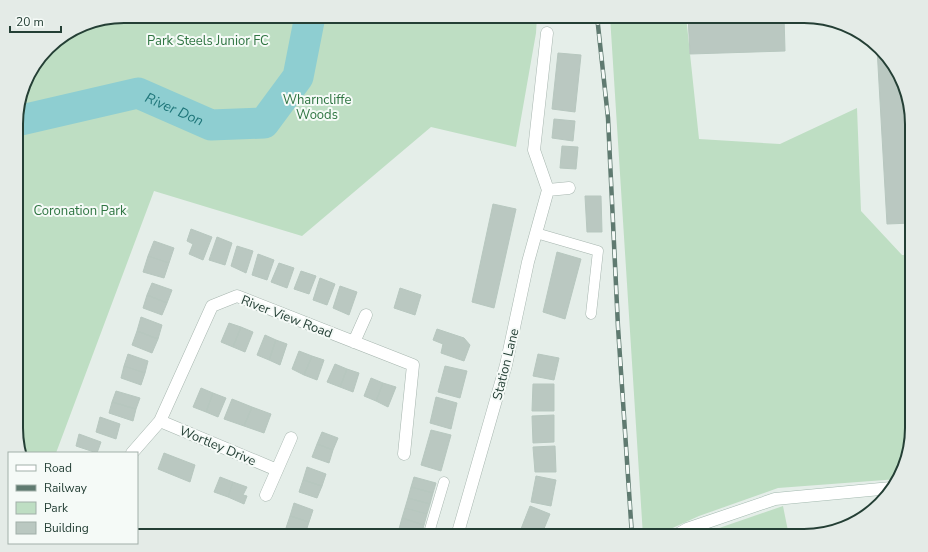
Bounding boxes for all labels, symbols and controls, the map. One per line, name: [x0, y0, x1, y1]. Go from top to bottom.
scale bar: [10, 8, 61, 34]
text: 20 m: [16, 14, 44, 30]
park label: Park Steels Junior FC: [147, 32, 269, 50]
water label: River Don: [142, 88, 206, 131]
park label: Wharncliffe Woods: [283, 91, 351, 124]
park label: Coronation Park: [33, 202, 127, 220]
street label: River View Road: [238, 291, 335, 343]
street label: Station Lane: [488, 326, 524, 402]
street label: Wortley Drive: [176, 422, 259, 470]
legend: [8, 452, 138, 544]
text: Road: [44, 460, 72, 476]
text: Railway: [44, 480, 88, 496]
text: Park: [44, 500, 69, 516]
text: Building: [44, 520, 89, 536]

